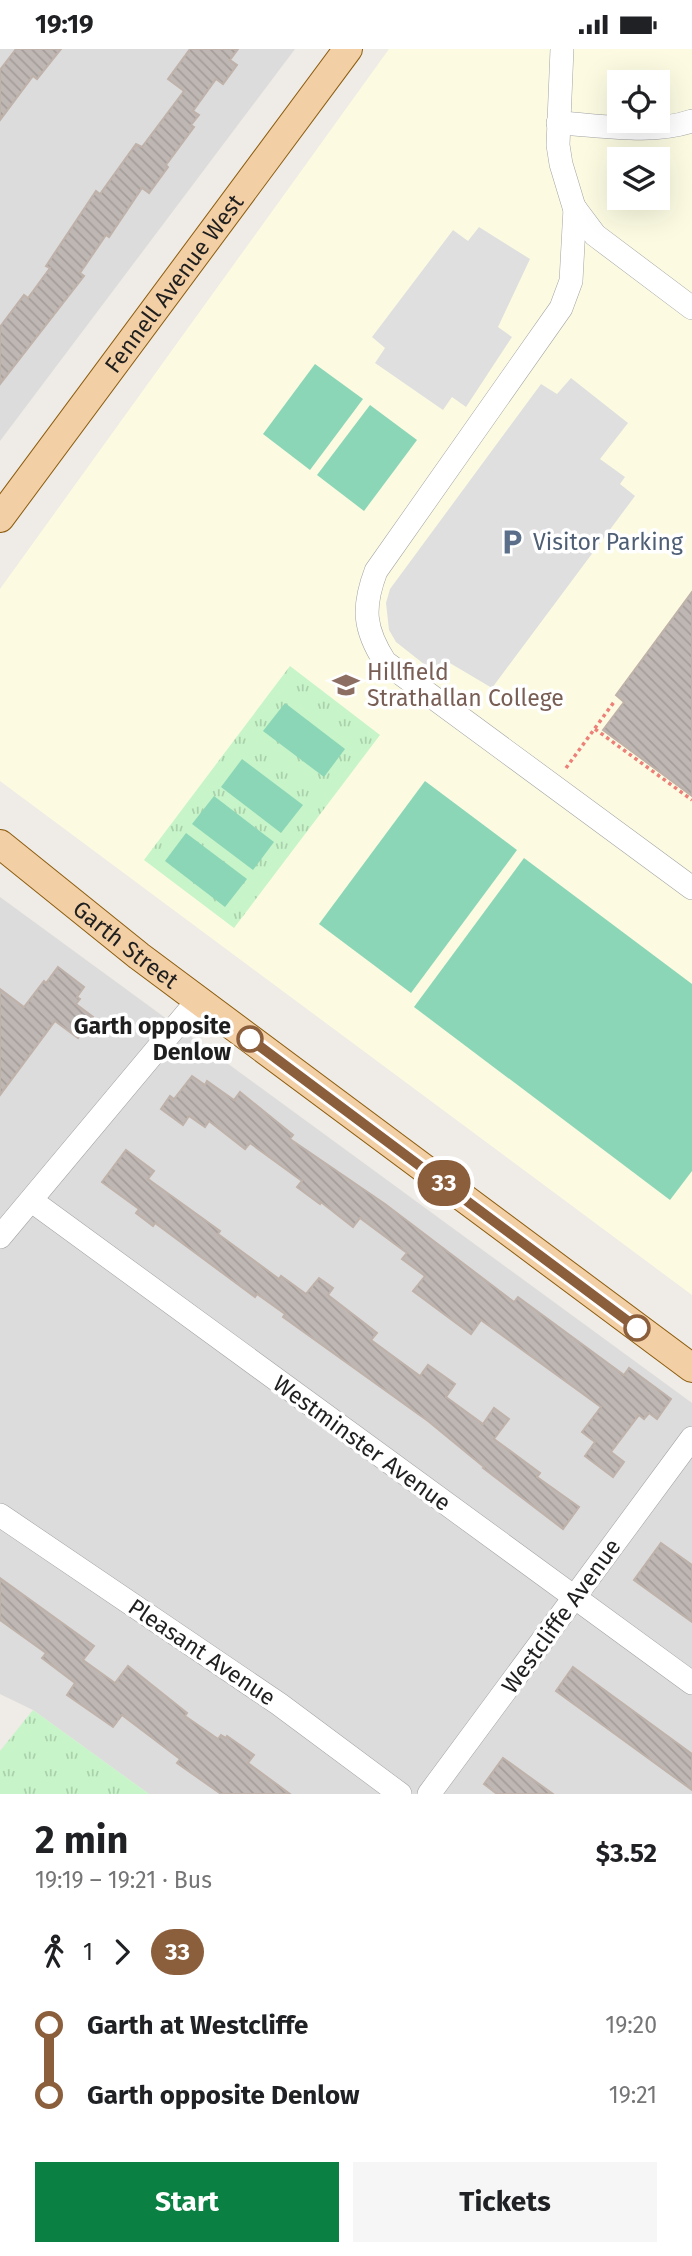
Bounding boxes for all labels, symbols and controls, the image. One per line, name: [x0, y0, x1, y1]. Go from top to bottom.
text: 19:19: [35, 9, 94, 40]
map controls: [607, 70, 670, 210]
button: locate: [607, 70, 670, 133]
button: layers: [607, 147, 670, 210]
street label: Fennell Avenue West: [99, 188, 250, 378]
parking icon: Visitor Parking: [497, 527, 527, 557]
place label: Visitor Parking: [533, 528, 683, 556]
place label: Hillfield Strathallan College: [367, 658, 564, 712]
school or university icon: Hillfield Strathallan College: [331, 670, 361, 700]
street label: Garth Street: [67, 894, 185, 995]
place label: Garth opposite Denlow: [74, 1012, 232, 1066]
marker: Garth opposite Denlow: [237, 1026, 263, 1052]
line badge: 33: [412, 1160, 476, 1206]
text: 33: [432, 1169, 456, 1197]
unlabelled marker: [624, 1315, 650, 1341]
street label: Westminster Avenue: [268, 1369, 456, 1517]
street label: Westcliffe Avenue: [495, 1533, 627, 1699]
street label: Pleasant Avenue: [123, 1592, 281, 1712]
text: 2 min: [35, 1817, 128, 1863]
text: $3.52: [596, 1838, 657, 1869]
text: 19:19 – 19:21 · Bus: [35, 1866, 212, 1894]
icon: walk: [35, 1933, 73, 1971]
icon: forward: [103, 1933, 141, 1971]
text: 1: [83, 1938, 93, 1966]
text: 33: [165, 1938, 190, 1966]
text: Garth at Westcliffe: [87, 2010, 308, 2041]
text: 19:20: [605, 2011, 657, 2039]
text: Garth opposite Denlow: [87, 2080, 360, 2111]
text: 19:21: [609, 2081, 657, 2109]
button: Start: [35, 2162, 339, 2242]
button: Tickets: [353, 2162, 657, 2242]

